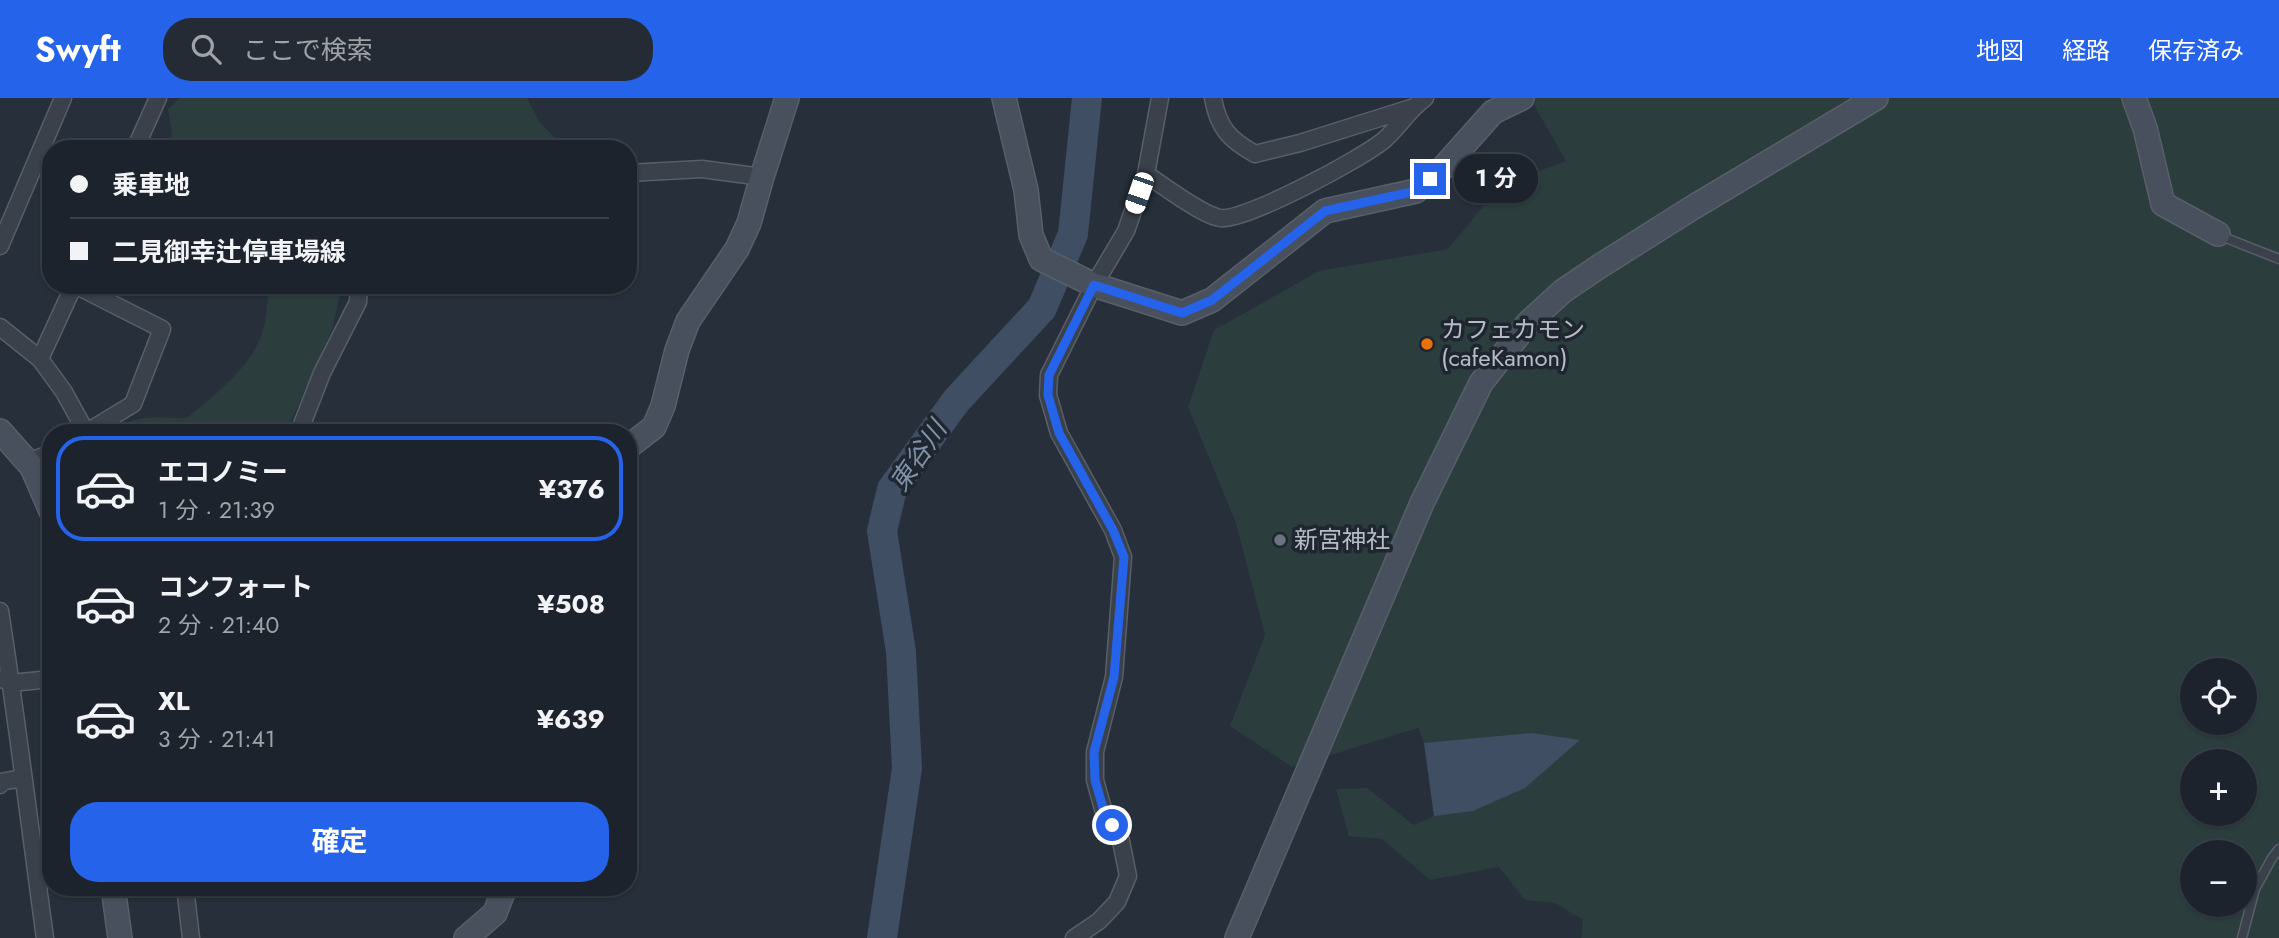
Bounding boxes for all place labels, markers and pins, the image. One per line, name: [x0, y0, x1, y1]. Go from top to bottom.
place label: カフェカモン (cafeKamon): [1441, 312, 1585, 375]
marker: カフェカモン (cafeKamon): [1419, 336, 1435, 352]
place label: 新宮神社: [1294, 522, 1390, 557]
marker: 新宮神社: [1272, 532, 1288, 548]

